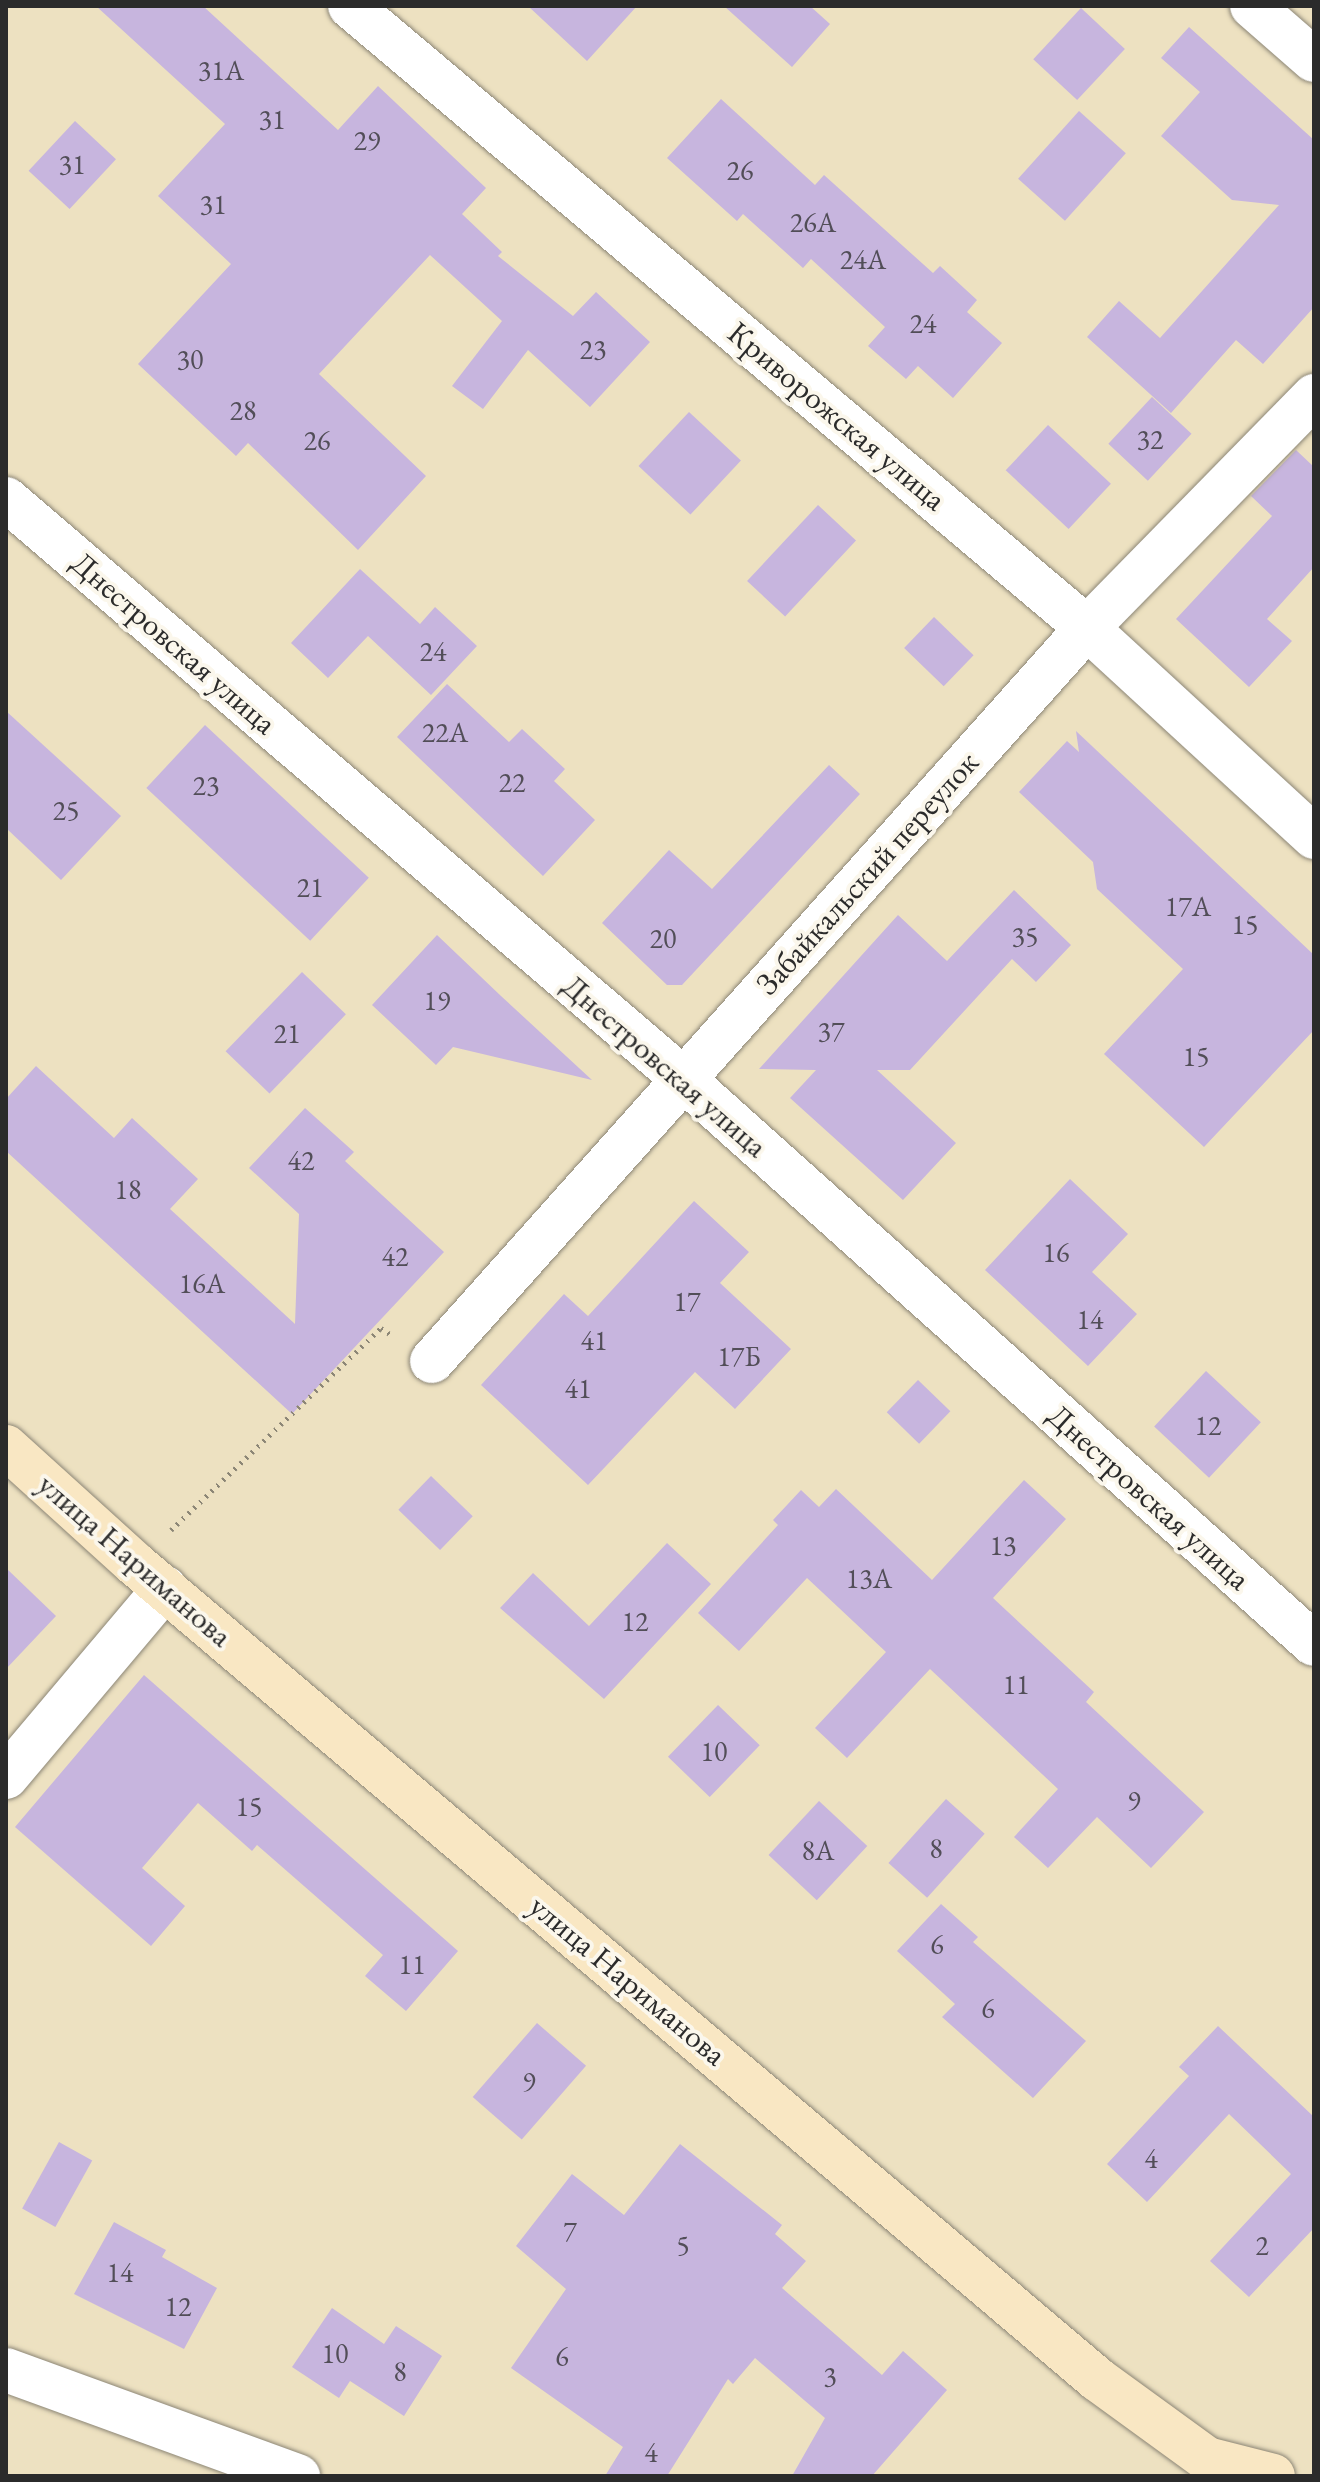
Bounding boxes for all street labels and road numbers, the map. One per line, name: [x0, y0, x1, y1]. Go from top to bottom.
street label: Криворожская улица: [720, 314, 954, 518]
street label: Днестровская улица: [64, 544, 284, 742]
street label: Забайкальский переулок: [748, 743, 986, 1003]
street label: Днестровская улица: [555, 967, 775, 1165]
street label: Днестровская улица: [1040, 1396, 1258, 1598]
street label: улица Нариманова: [30, 1465, 240, 1655]
street label: улица Нариманова: [522, 1887, 734, 2073]

